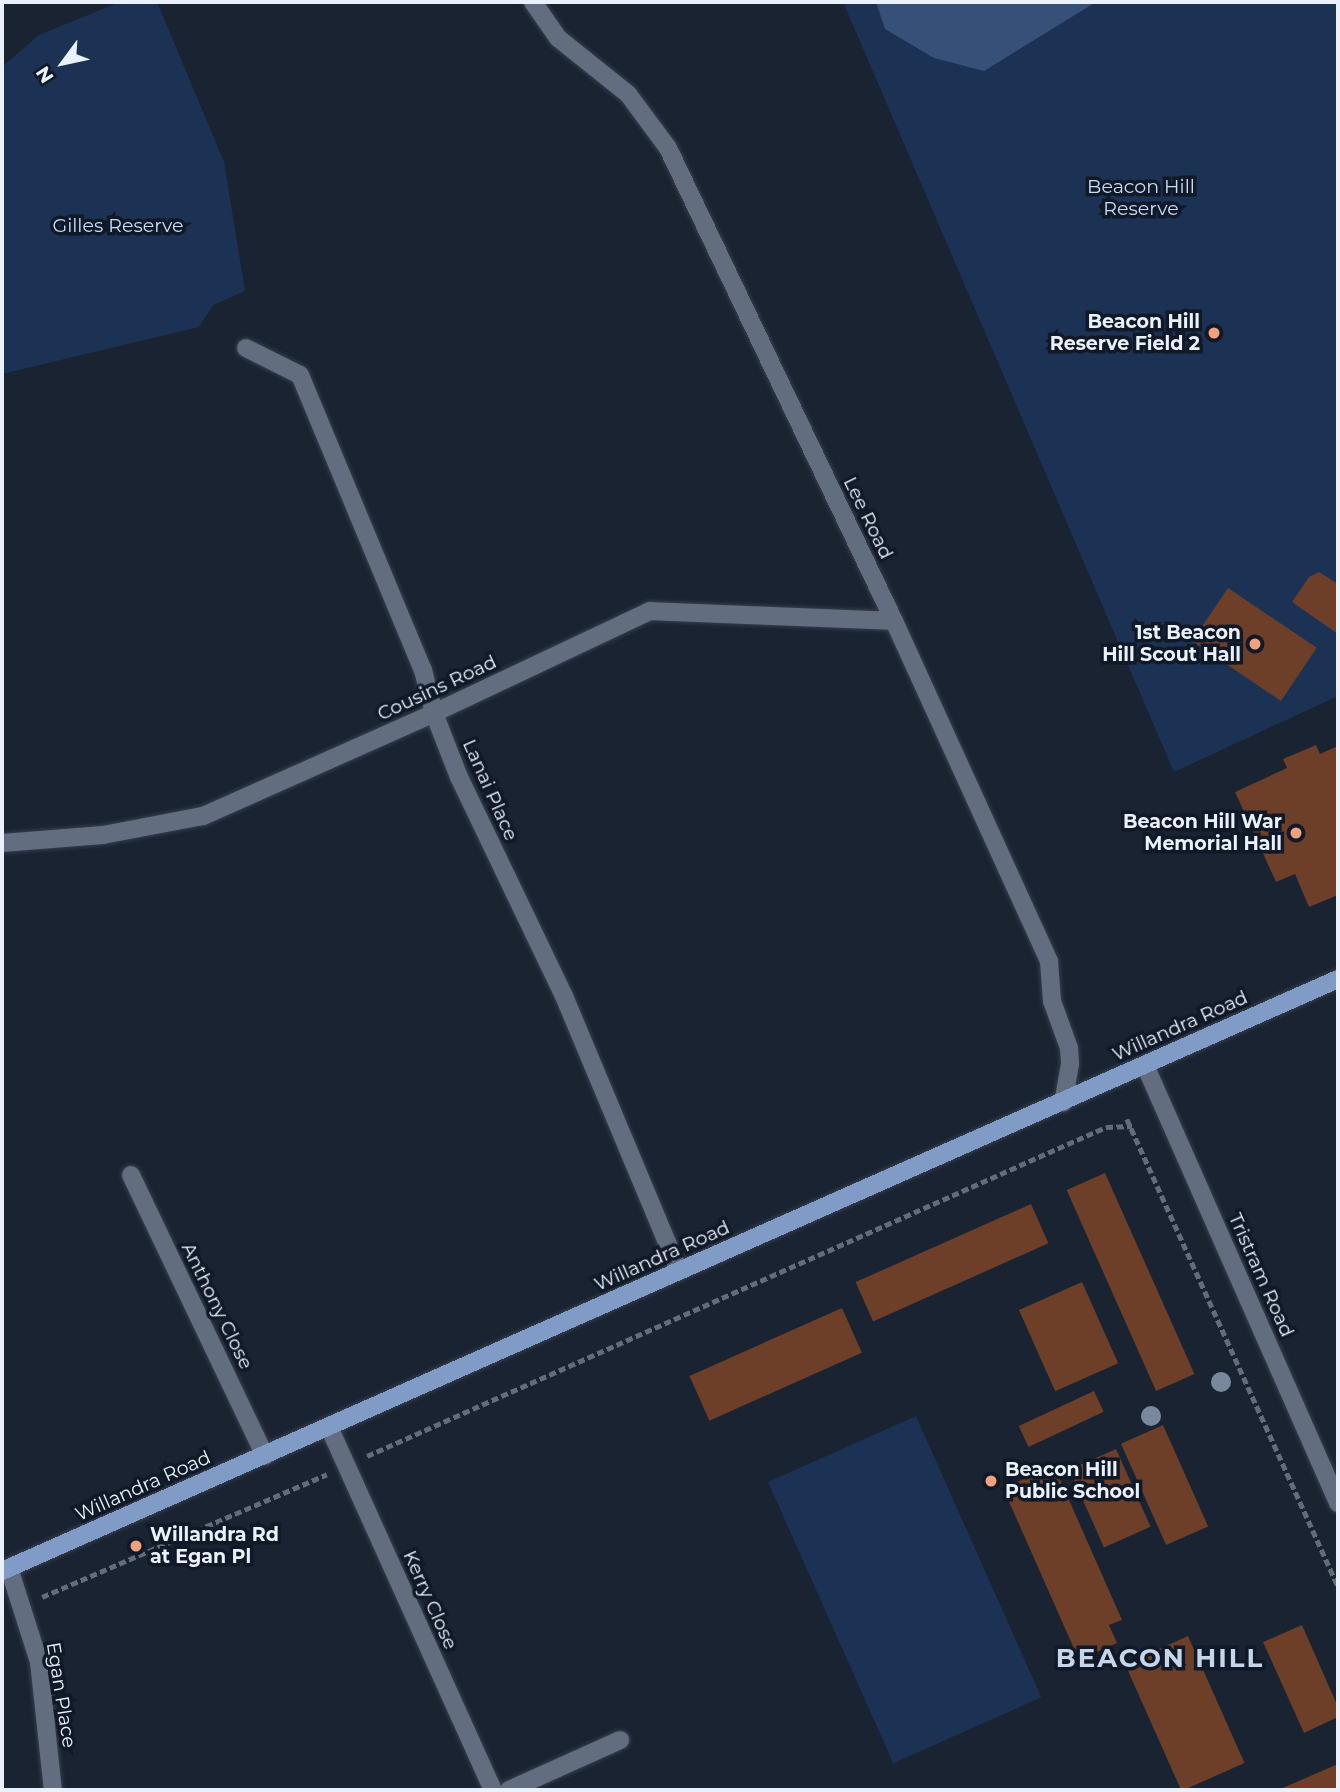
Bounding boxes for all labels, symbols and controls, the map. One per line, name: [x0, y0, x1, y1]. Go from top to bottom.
north arrow: [28, 28, 98, 98]
text: N: [31, 62, 59, 87]
park label: Beacon Hill Reserve: [1087, 176, 1195, 220]
park label: Gilles Reserve: [52, 215, 184, 237]
place label: Beacon Hill Reserve Field 2: [1050, 311, 1200, 355]
marker: Beacon Hill Reserve Field 2: [1206, 325, 1222, 341]
street label: Lee Road: [838, 473, 898, 563]
place label: 1st Beacon Hill Scout Hall: [1102, 622, 1241, 666]
marker: 1st Beacon Hill Scout Hall: [1247, 636, 1263, 652]
street label: Cousins Road: [374, 650, 500, 726]
street label: Lanai Place: [458, 736, 522, 844]
place label: Beacon Hill War Memorial Hall: [1123, 811, 1282, 855]
marker: Beacon Hill War Memorial Hall: [1288, 825, 1304, 841]
street label: Willandra Road: [1109, 986, 1251, 1066]
street label: Tristram Road: [1224, 1210, 1298, 1340]
street label: Willandra Road: [591, 1216, 733, 1296]
street label: Anthony Close: [177, 1239, 257, 1373]
street label: Willandra Road: [72, 1446, 214, 1526]
place label: Beacon Hill Public School: [1005, 1459, 1140, 1503]
marker: Beacon Hill Public School: [983, 1473, 999, 1489]
place label: Willandra Rd at Egan Pl: [150, 1524, 279, 1568]
marker: Willandra Rd at Egan Pl: [128, 1538, 144, 1554]
street label: Kerry Close: [398, 1547, 462, 1653]
street label: Egan Place: [41, 1641, 81, 1749]
district label: BEACON HILL: [1057, 1643, 1263, 1675]

